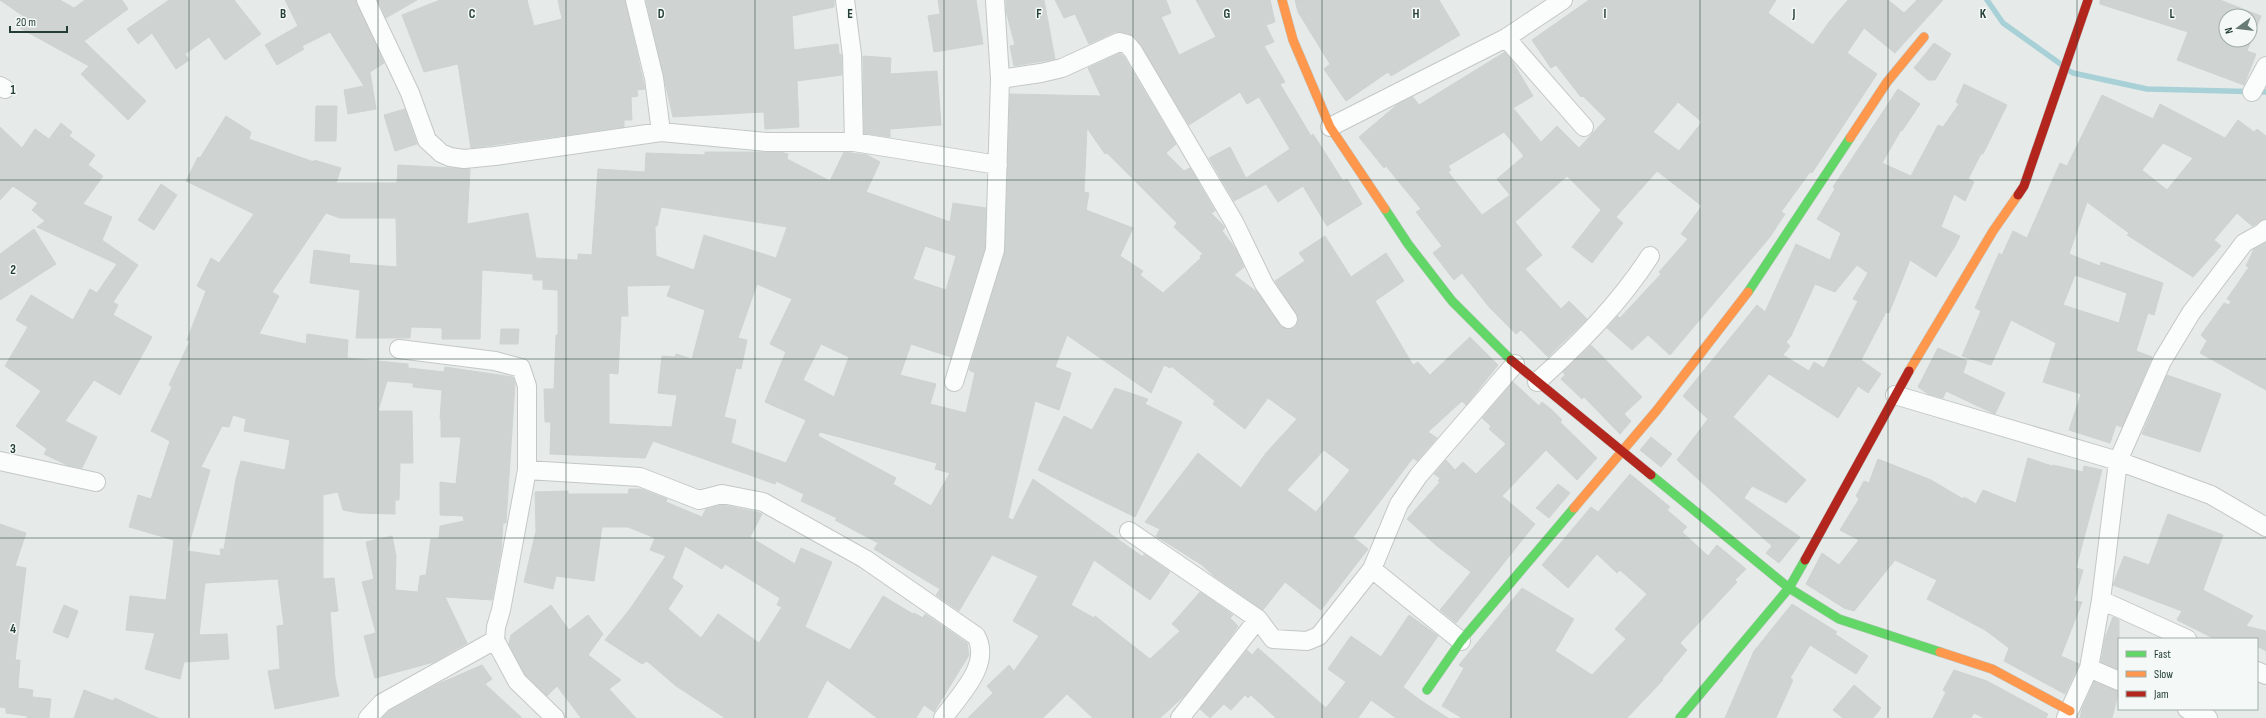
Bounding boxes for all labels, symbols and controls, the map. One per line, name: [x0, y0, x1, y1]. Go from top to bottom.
text: B: [280, 6, 286, 22]
text: C: [469, 6, 476, 22]
text: D: [658, 6, 665, 22]
text: E: [847, 6, 853, 22]
text: F: [1036, 6, 1042, 22]
text: G: [1224, 6, 1231, 22]
text: H: [1413, 6, 1420, 22]
text: I: [1604, 6, 1607, 22]
text: J: [1792, 6, 1796, 22]
text: K: [1980, 6, 1987, 22]
text: L: [2169, 6, 2175, 22]
scale bar: [10, 8, 67, 34]
north arrow: [2218, 8, 2258, 48]
text: 20 m: [16, 15, 36, 30]
text: N: [2222, 26, 2236, 35]
text: 1: [10, 82, 16, 98]
text: 2: [10, 262, 16, 278]
text: 3: [10, 441, 16, 457]
text: 4: [10, 621, 16, 637]
legend: [2118, 638, 2258, 710]
text: Fast: [2154, 647, 2171, 662]
text: Slow: [2154, 667, 2173, 682]
text: Jam: [2153, 687, 2169, 702]

